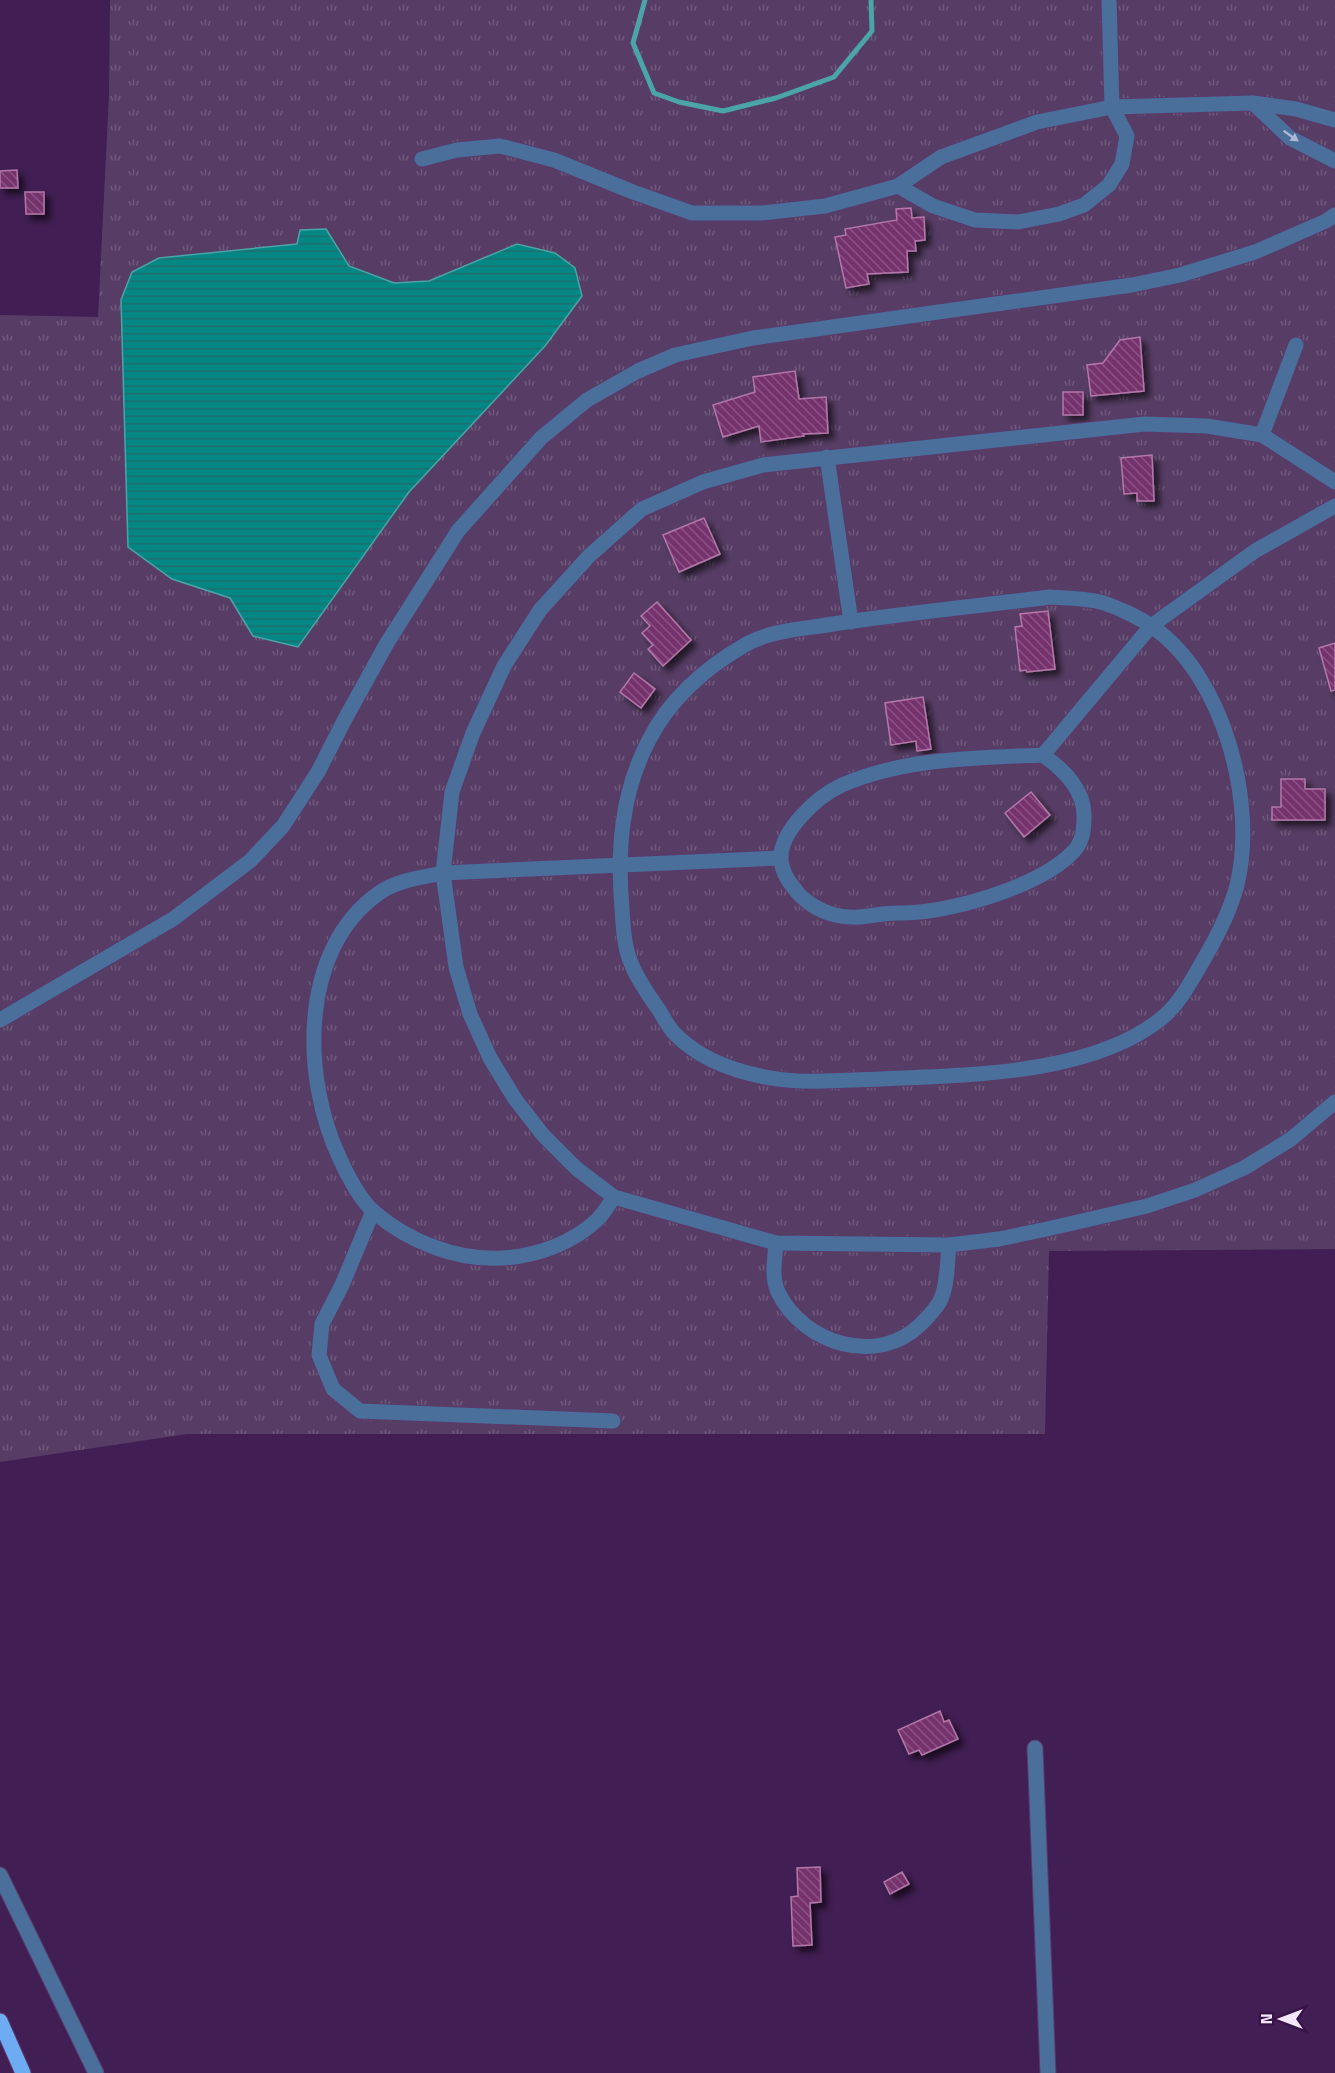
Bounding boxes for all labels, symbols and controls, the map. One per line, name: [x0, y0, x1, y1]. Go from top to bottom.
one-way arrow: [1282, 130, 1298, 142]
north arrow: [1251, 1989, 1311, 2049]
text: N: [1254, 2013, 1278, 2025]

